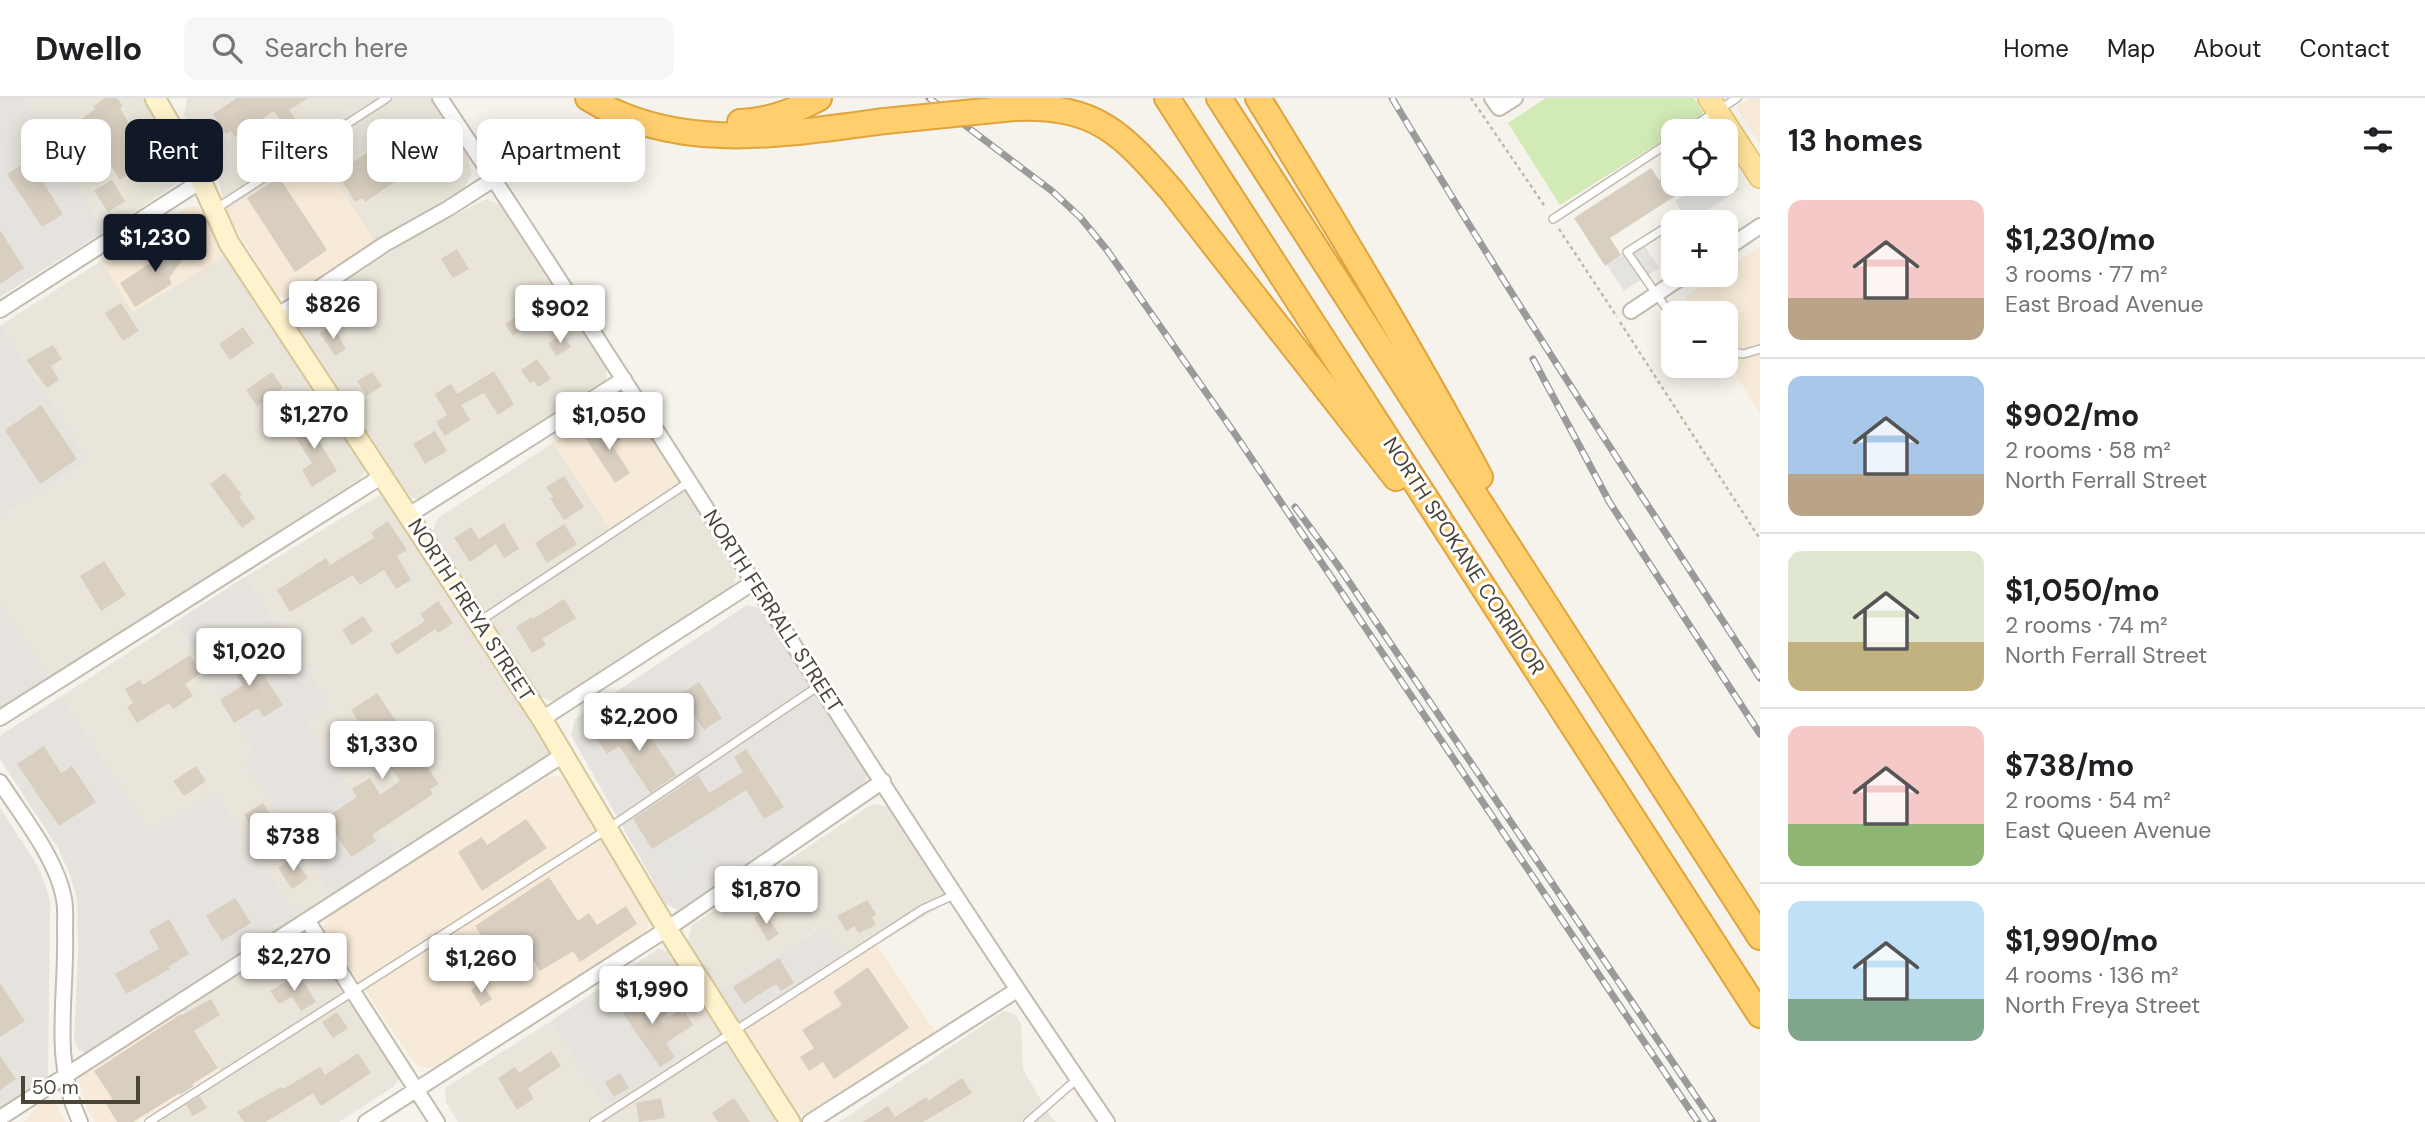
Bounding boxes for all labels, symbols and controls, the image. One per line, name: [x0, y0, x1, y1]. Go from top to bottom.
search box: [184, 17, 674, 80]
text: Dwello: [35, 27, 142, 70]
icon: search: [208, 29, 246, 67]
text: Search here: [264, 31, 408, 65]
text: Home: [2003, 33, 2069, 64]
text: Map: [2107, 33, 2155, 64]
text: About: [2193, 33, 2262, 64]
text: Contact: [2300, 33, 2390, 64]
chip: Buy: [21, 119, 111, 182]
chip: Rent: [125, 119, 223, 182]
chip: Filters: [237, 119, 353, 182]
chip: New: [367, 119, 463, 182]
chip: Apartment: [477, 119, 645, 182]
map controls: [1661, 119, 1738, 378]
button: locate: [1661, 119, 1738, 196]
text: 13 homes: [1788, 121, 1923, 160]
icon: filters: [2359, 121, 2397, 159]
button: +: [1661, 210, 1738, 287]
pin: $1,230: [98, 214, 212, 274]
text: $1,230/mo: [2005, 220, 2156, 259]
text: $1,230: [119, 222, 191, 252]
icon: home: [1844, 228, 1928, 312]
text: 3 rooms · 77 m²: [2005, 259, 2168, 289]
pin: $826: [292, 282, 374, 341]
pin: $902: [519, 286, 601, 345]
text: $826: [305, 289, 361, 319]
text: East Broad Avenue: [2005, 289, 2203, 319]
text: $902: [531, 293, 589, 323]
button: −: [1661, 301, 1738, 378]
pin: $1,270: [257, 392, 371, 451]
pin: $1,050: [552, 392, 666, 452]
text: $902/mo: [2005, 396, 2139, 435]
text: $1,270: [279, 399, 349, 429]
text: $1,050: [572, 400, 646, 430]
icon: home: [1844, 404, 1928, 488]
street label: NORTH SPOKANE CORRIDOR: [1377, 432, 1551, 680]
text: 2 rooms · 58 m²: [2005, 435, 2171, 465]
text: North Ferrall Street: [2005, 465, 2207, 495]
street label: NORTH FERRALL STREET: [697, 504, 849, 718]
street label: NORTH FREYA STREET: [401, 513, 541, 707]
text: $1,050/mo: [2005, 571, 2160, 610]
icon: home: [1844, 579, 1928, 663]
text: 2 rooms · 74 m²: [2005, 610, 2168, 640]
pin: $1,020: [192, 628, 306, 688]
text: $1,020: [212, 636, 286, 666]
text: North Ferrall Street: [2005, 640, 2207, 670]
pin: $2,200: [582, 694, 696, 753]
text: $2,200: [600, 701, 678, 731]
pin: $1,330: [325, 722, 439, 781]
text: $1,330: [346, 729, 418, 759]
text: $738/mo: [2005, 746, 2134, 785]
icon: home: [1844, 754, 1928, 838]
text: 2 rooms · 54 m²: [2005, 785, 2171, 815]
pin: $738: [252, 814, 334, 873]
text: East Queen Avenue: [2005, 815, 2211, 845]
text: $738: [266, 821, 320, 851]
pin: $1,870: [709, 866, 823, 926]
text: $1,870: [731, 874, 801, 904]
text: $1,990/mo: [2005, 921, 2158, 960]
icon: home: [1844, 929, 1928, 1013]
pin: $2,270: [237, 934, 351, 993]
pin: $1,260: [424, 936, 538, 995]
text: $2,270: [257, 941, 331, 971]
text: $1,260: [445, 943, 517, 973]
text: 4 rooms · 136 m²: [2005, 960, 2179, 990]
pin: $1,990: [595, 967, 709, 1026]
text: $1,990: [615, 974, 689, 1004]
text: North Freya Street: [2005, 990, 2200, 1020]
scale bar: [21, 1073, 140, 1105]
text: 50 m: [32, 1075, 79, 1100]

